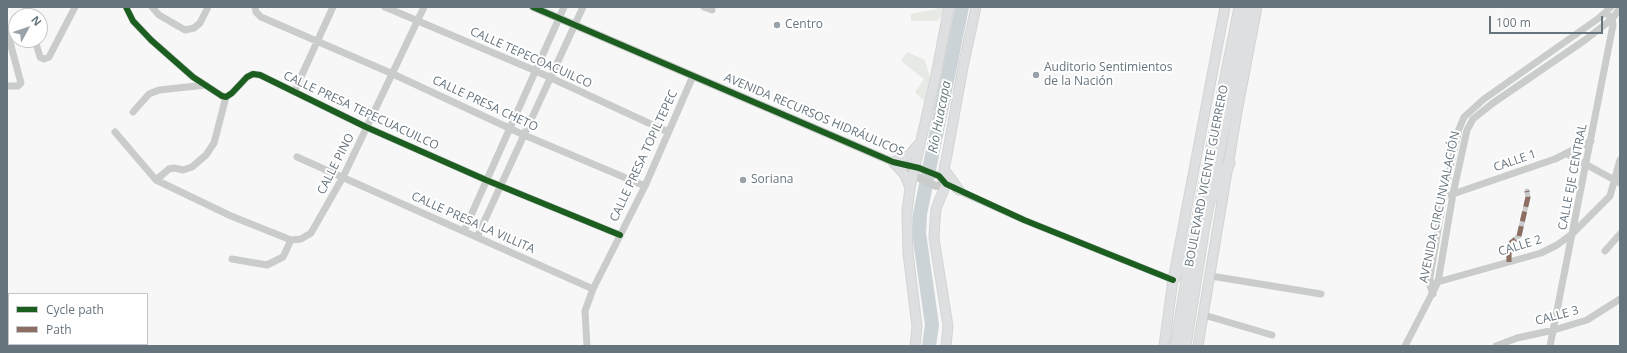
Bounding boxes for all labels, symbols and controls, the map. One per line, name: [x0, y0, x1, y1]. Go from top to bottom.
north arrow: [8, 8, 48, 48]
scale bar: [1491, 8, 1605, 34]
text: N: [28, 12, 45, 29]
text: 100 m: [1496, 14, 1531, 31]
place label: Centro: [785, 18, 823, 32]
marker: Centro: [772, 20, 782, 30]
street label: CALLE TEPECOACUILCO: [468, 25, 594, 91]
place label: Auditorio Sentimientos de la Nación: [1044, 61, 1173, 89]
street label: CALLE PRESA TEPECUACUILCO: [281, 69, 441, 153]
street label: AVENIDA RECURSOS HIDRÁULICOS: [722, 70, 906, 160]
marker: Auditorio Sentimientos de la Nación: [1031, 70, 1041, 80]
street label: CALLE PRESA CHETO: [430, 73, 540, 135]
water label: Río Huacapa: [925, 80, 955, 154]
street label: BOULEVARD VICENTE GUERRERO: [1182, 84, 1232, 268]
street label: CALLE PRESA TOPILTEPEC: [607, 88, 681, 224]
street label: CALLE EJE CENTRAL: [1556, 122, 1590, 232]
street label: AVENIDA CIRCUNVALACIÓN: [1417, 130, 1463, 284]
street label: CALLE PINO: [315, 131, 357, 197]
street label: CALLE 1: [1492, 147, 1538, 175]
place label: Soriana: [751, 173, 793, 187]
marker: Soriana: [738, 175, 748, 185]
street label: CALLE PRESA LA VILLITA: [409, 189, 537, 257]
street label: CALLE 2: [1497, 233, 1543, 259]
legend: [8, 293, 148, 345]
text: Cycle path: [46, 301, 104, 318]
street label: CALLE 3: [1534, 303, 1580, 329]
text: Path: [46, 321, 72, 338]

